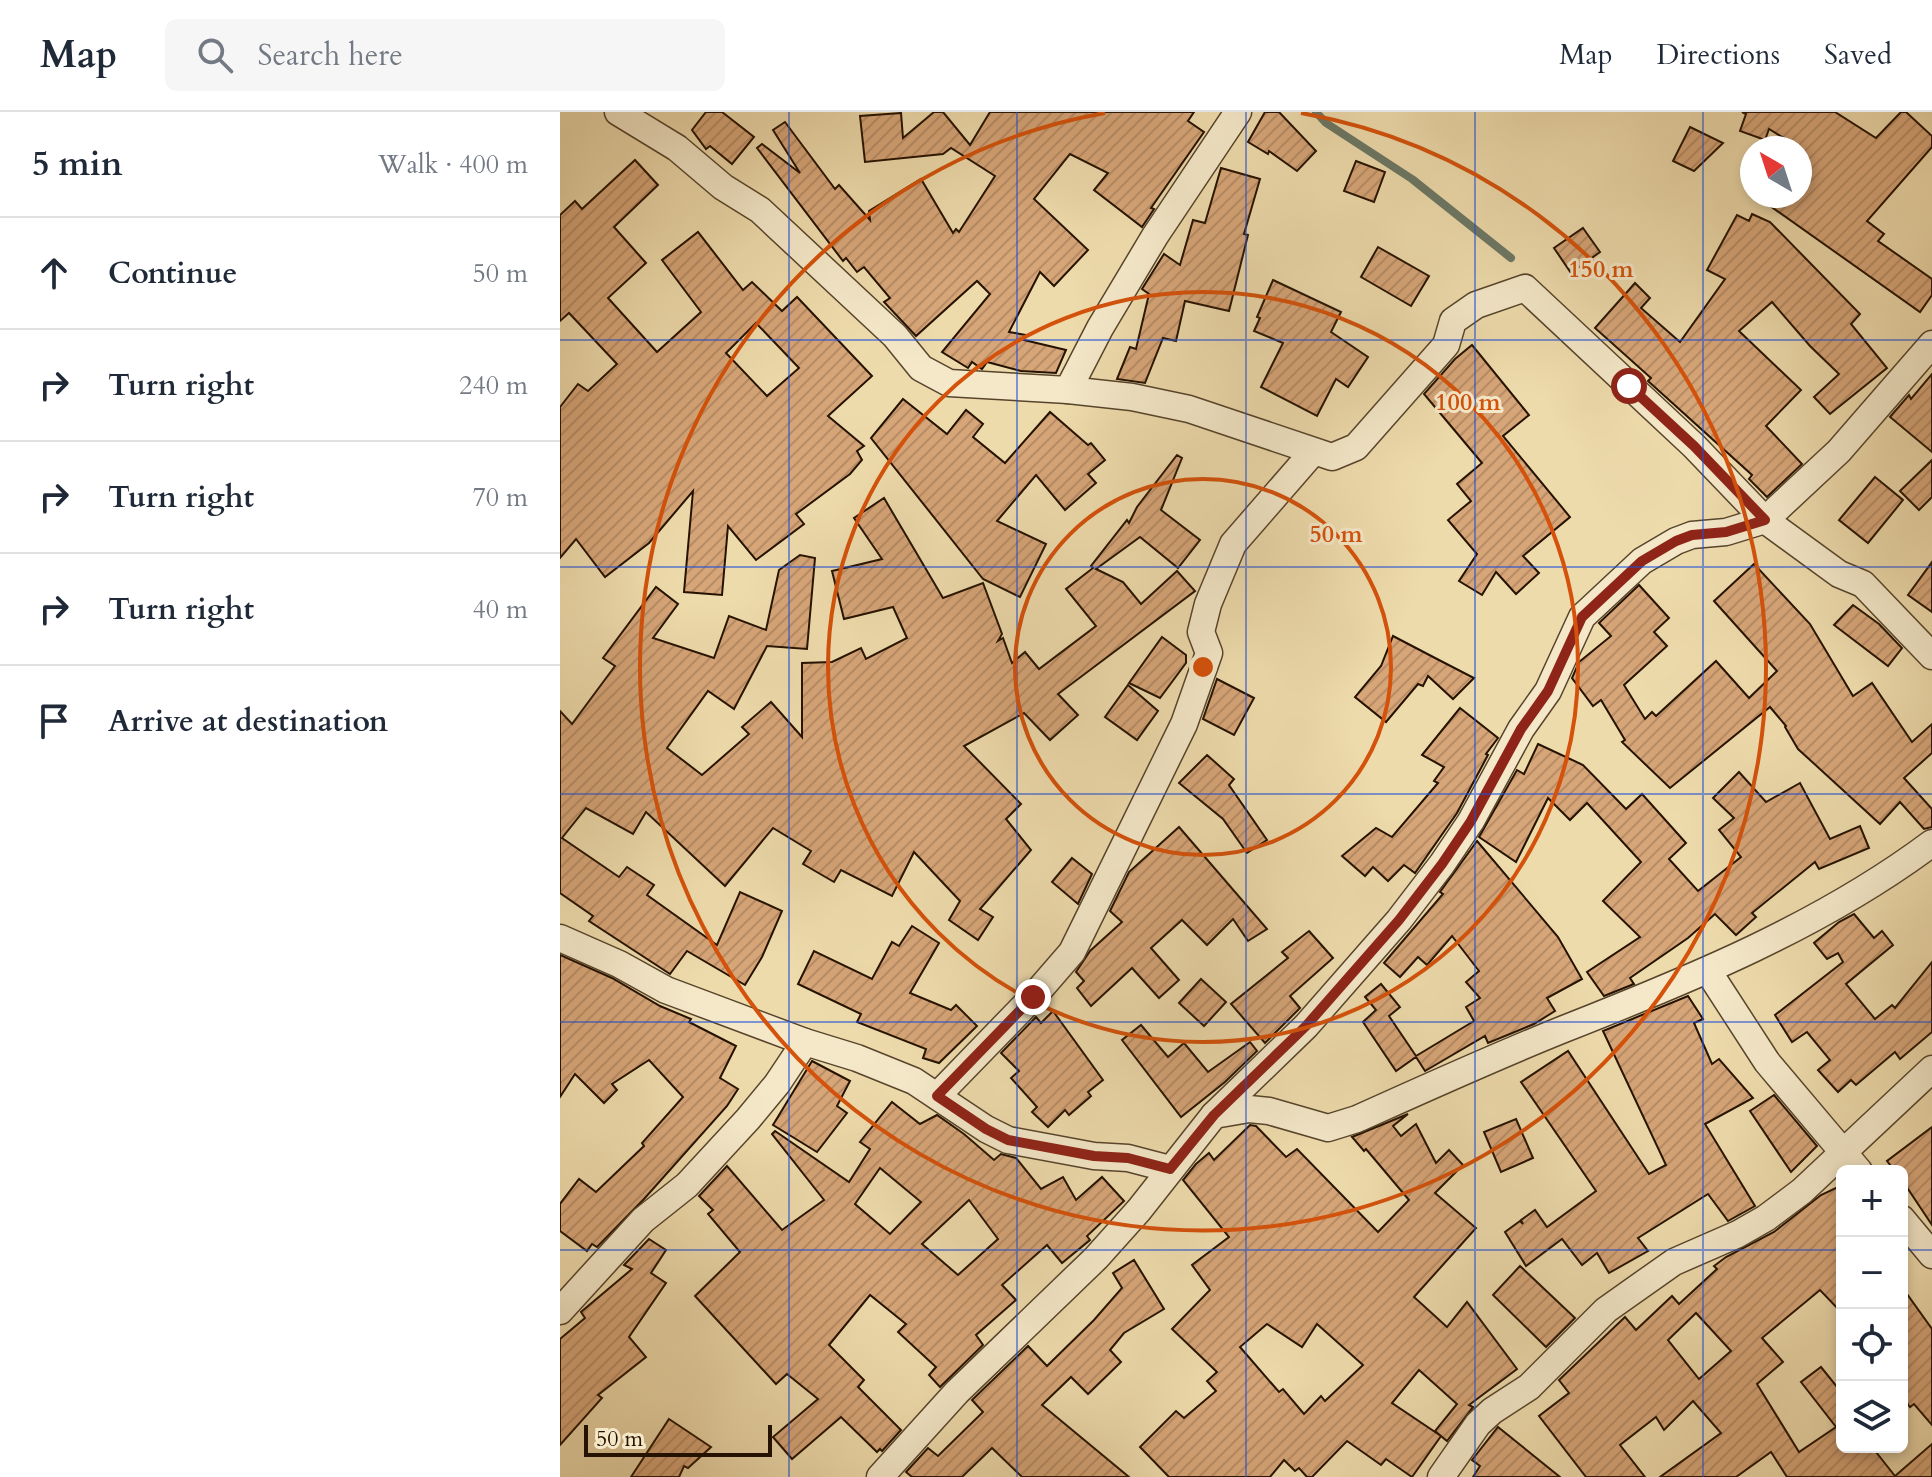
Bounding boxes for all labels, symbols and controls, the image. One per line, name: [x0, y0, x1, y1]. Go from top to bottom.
search box: [165, 19, 725, 91]
text: Map: [40, 29, 117, 81]
icon: search: [193, 33, 237, 77]
text: Search here: [257, 35, 403, 76]
text: Map: [1559, 36, 1613, 74]
text: Directions: [1657, 36, 1780, 74]
text: Saved: [1824, 36, 1892, 74]
north arrow: [1740, 136, 1812, 208]
text: 5 min: [32, 141, 123, 187]
text: Walk · 400 m: [378, 147, 528, 182]
icon: ahead: [32, 251, 76, 295]
text: Continue: [108, 253, 237, 294]
text: 150 m: [1568, 253, 1635, 286]
text: 50 m: [472, 256, 528, 291]
icon: right: [32, 363, 76, 407]
text: Turn right: [108, 365, 254, 406]
text: 240 m: [459, 368, 528, 403]
route start: [1611, 368, 1647, 404]
text: 100 m: [1435, 386, 1502, 419]
icon: right: [32, 475, 76, 519]
text: Turn right: [108, 477, 254, 518]
text: 70 m: [472, 480, 528, 515]
text: 50 m: [1309, 518, 1363, 551]
icon: right: [32, 587, 76, 631]
text: Turn right: [108, 589, 254, 630]
text: 40 m: [472, 592, 528, 627]
centre of rings: [1189, 653, 1217, 681]
icon: arrive: [32, 699, 76, 743]
text: Arrive at destination: [108, 701, 388, 742]
route end: [1015, 979, 1051, 1015]
map controls: [1836, 1165, 1908, 1453]
button: +: [1836, 1165, 1908, 1237]
button: −: [1836, 1237, 1908, 1309]
button: locate: [1836, 1309, 1908, 1381]
button: layers: [1836, 1381, 1908, 1453]
scale bar: [584, 1421, 772, 1457]
text: 50 m: [596, 1424, 643, 1454]

